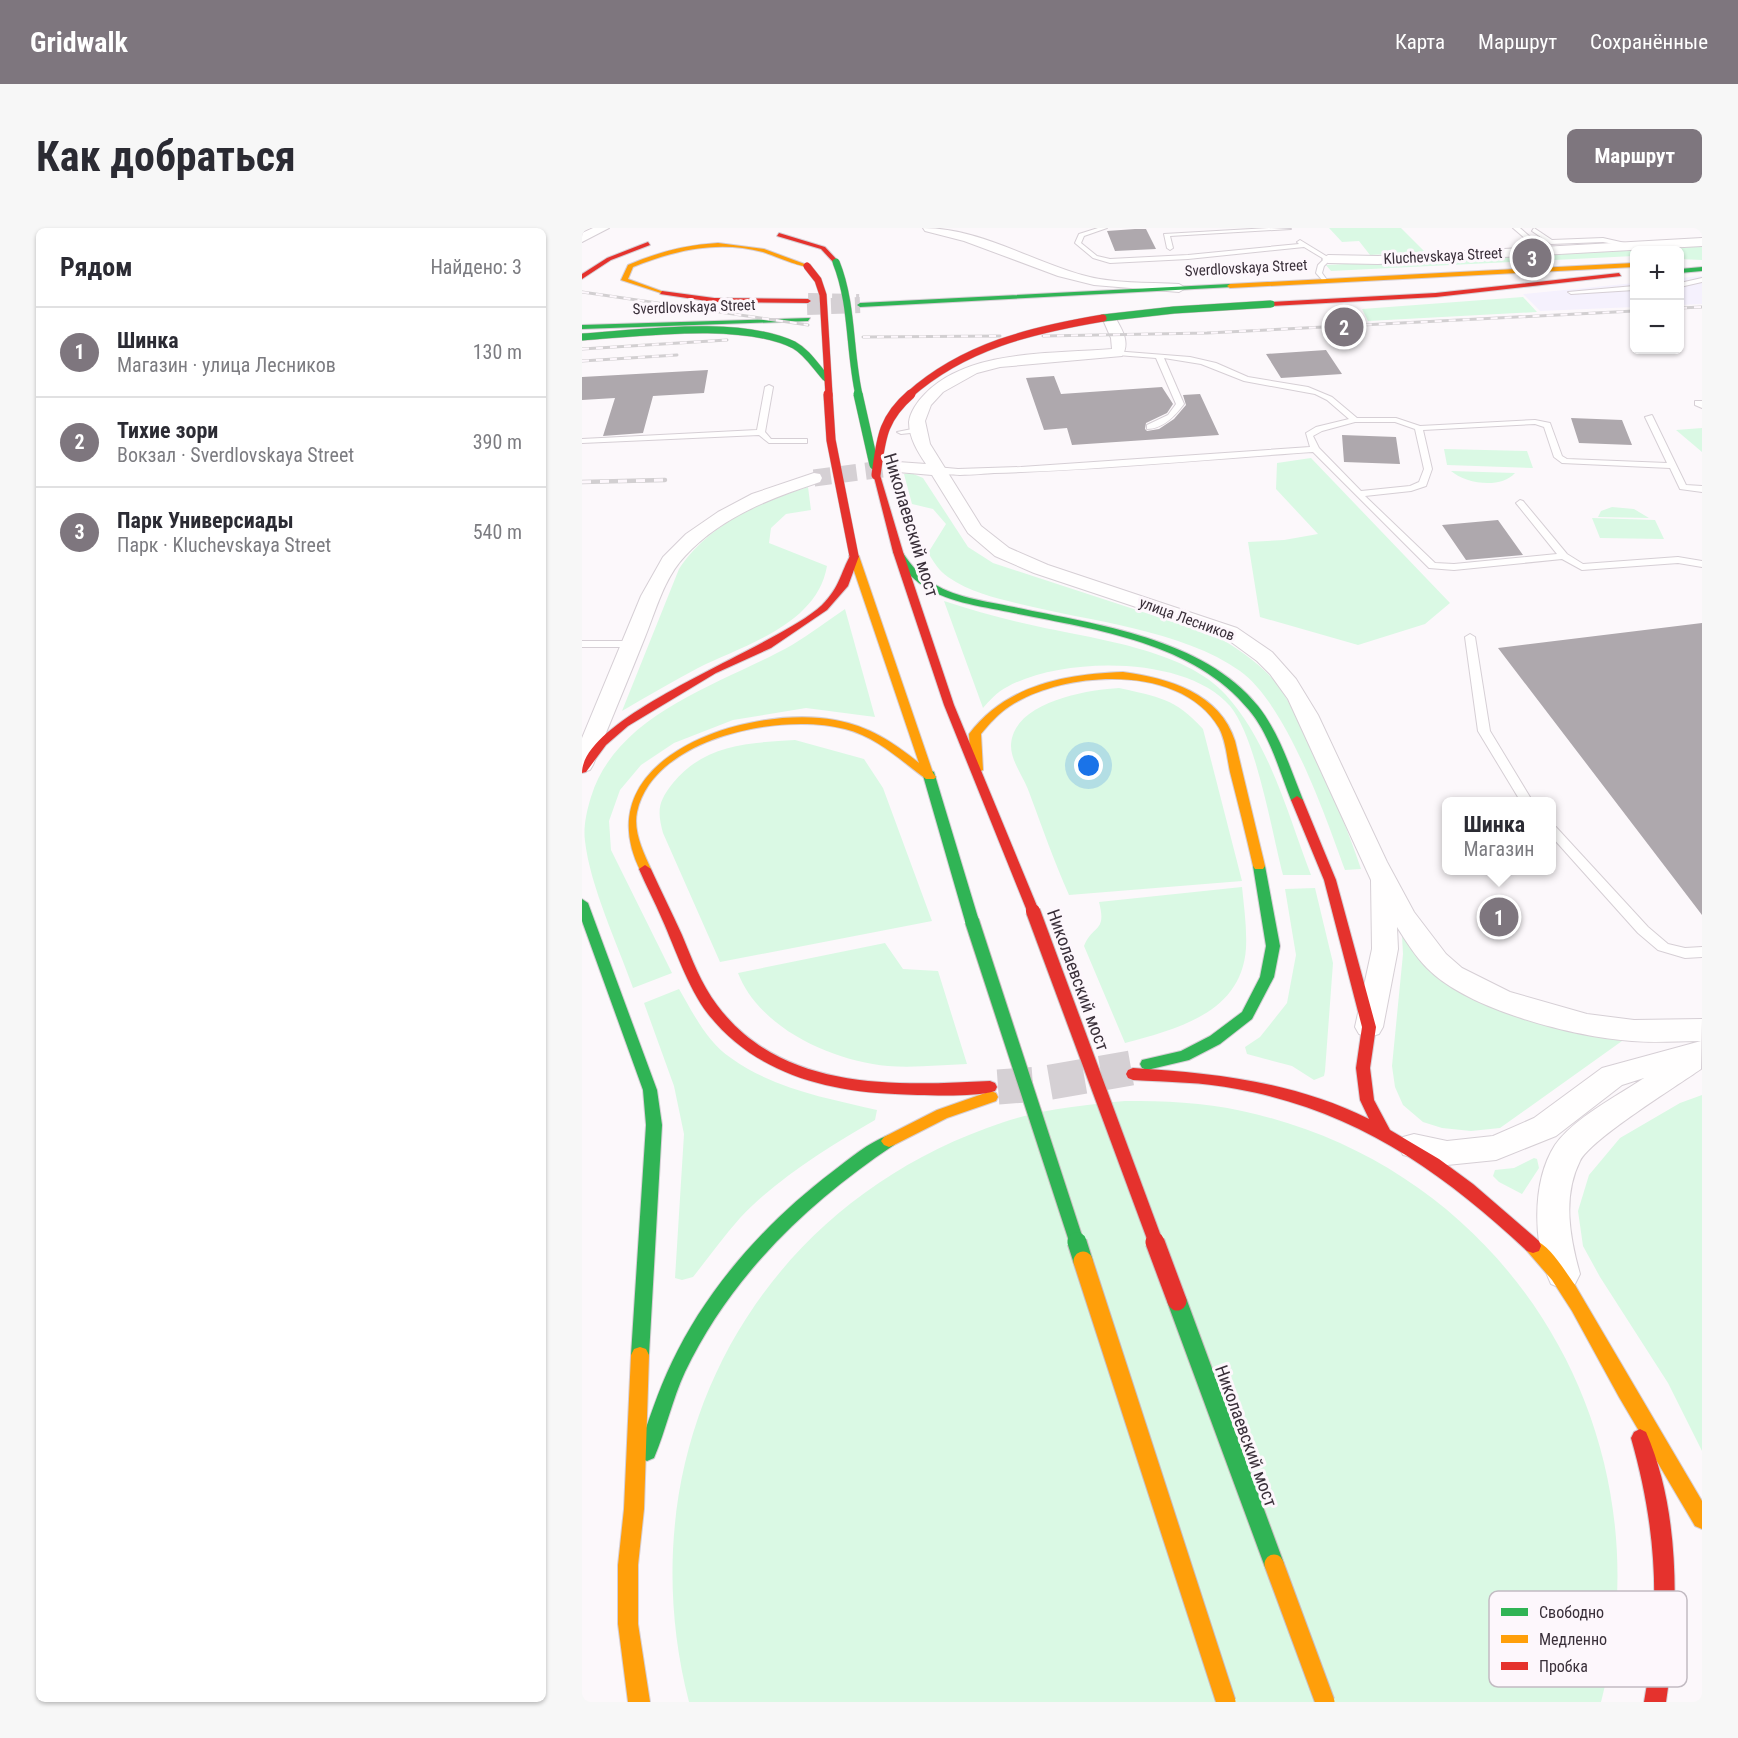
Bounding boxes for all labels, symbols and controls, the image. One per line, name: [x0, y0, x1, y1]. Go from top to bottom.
text: Gridwalk: [30, 26, 128, 59]
text: Карта: [1395, 30, 1445, 54]
text: Маршрут: [1478, 30, 1557, 54]
text: Сохранённые: [1590, 30, 1708, 54]
button: Маршрут: [1567, 129, 1702, 183]
text: Как добраться: [36, 132, 296, 181]
pin: 3: [1512, 236, 1552, 280]
street label: Kluchevskaya Street: [1383, 244, 1503, 268]
map controls: [1630, 246, 1684, 354]
button: +: [1630, 246, 1684, 300]
text: Рядом: [60, 252, 132, 282]
text: Найдено: 3: [430, 255, 522, 279]
street label: Sverdlovskaya Street: [1184, 256, 1308, 280]
street label: Sverdlovskaya Street: [632, 296, 756, 318]
button: −: [1630, 300, 1684, 354]
pin: 2: [1324, 304, 1364, 350]
text: Шинка: [117, 328, 179, 353]
text: 1: [74, 340, 85, 364]
text: 130 m: [473, 340, 522, 364]
text: Магазин · улица Лесников: [117, 353, 336, 377]
text: Тихие зори: [117, 418, 218, 443]
text: 2: [74, 430, 85, 454]
text: 390 m: [473, 430, 522, 454]
text: Вокзал · Sverdlovskaya Street: [117, 443, 354, 467]
street label: Николаевский мост: [880, 451, 943, 600]
text: Парк Универсиады: [117, 508, 294, 533]
text: 3: [74, 520, 85, 544]
text: 540 m: [473, 520, 522, 544]
text: Парк · Kluchevskaya Street: [117, 533, 331, 557]
street label: улица Лесников: [1137, 593, 1237, 645]
your location: [1074, 751, 1103, 780]
popup: [1442, 797, 1556, 875]
text: Шинка: [1464, 812, 1525, 837]
text: Магазин: [1464, 837, 1535, 861]
pin: 1: [1480, 894, 1518, 940]
street label: Николаевский мост: [1043, 906, 1114, 1054]
street label: Николаевский мост: [1211, 1362, 1282, 1510]
legend: [1489, 1591, 1687, 1687]
text: Свободно: [1539, 1603, 1604, 1622]
text: Медленно: [1539, 1630, 1607, 1649]
text: Пробка: [1539, 1657, 1588, 1676]

